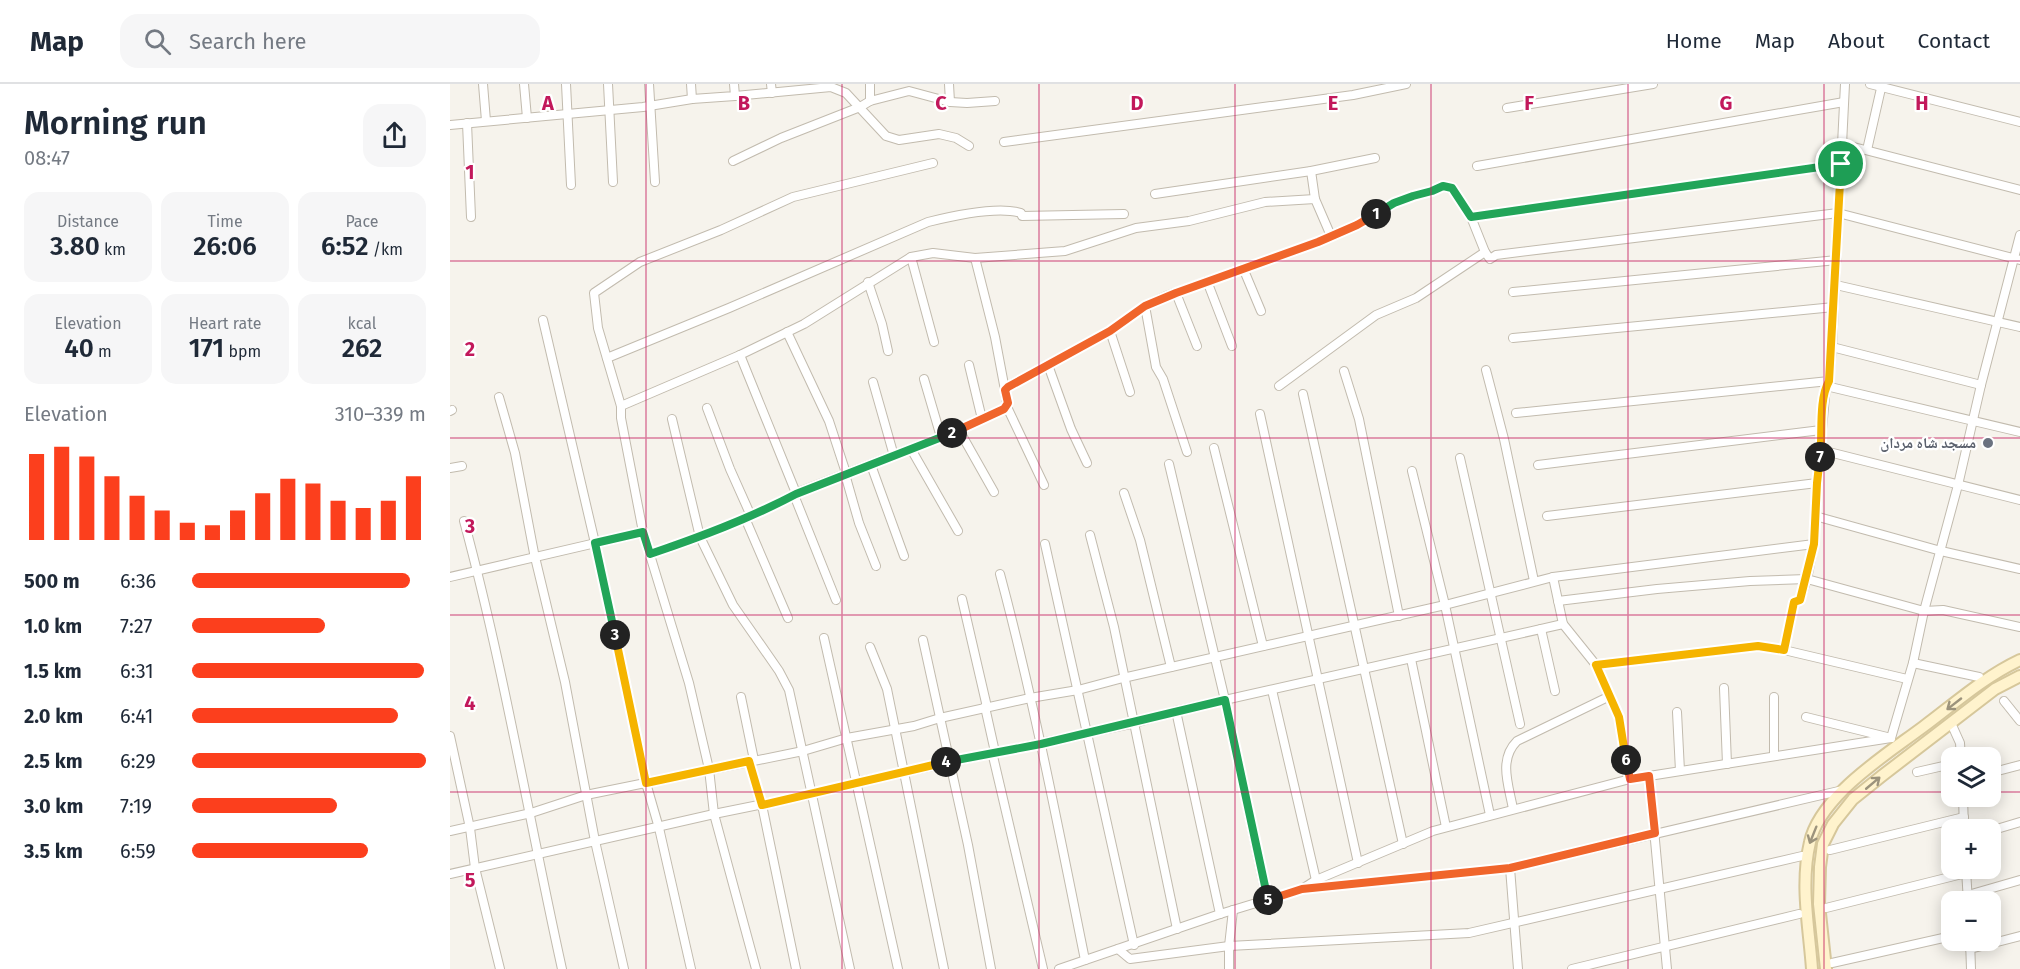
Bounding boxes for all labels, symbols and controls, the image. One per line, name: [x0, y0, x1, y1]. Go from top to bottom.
search box: [120, 14, 540, 68]
text: Map: [30, 25, 84, 58]
icon: search: [141, 25, 174, 58]
text: Search here: [189, 28, 307, 55]
text: Home: [1666, 28, 1722, 54]
text: Map: [1755, 28, 1795, 54]
text: About: [1828, 28, 1885, 54]
text: Contact: [1918, 28, 1990, 54]
text: A: [541, 91, 555, 115]
text: B: [738, 91, 750, 115]
text: C: [935, 91, 947, 115]
text: D: [1130, 91, 1144, 115]
text: E: [1328, 91, 1338, 115]
text: F: [1524, 91, 1534, 115]
text: G: [1720, 91, 1732, 115]
text: H: [1915, 91, 1929, 115]
text: Morning run: [24, 103, 207, 143]
button: share: [363, 104, 426, 167]
pin: [1815, 138, 1866, 189]
text: 08:47: [24, 146, 70, 170]
icon: arrive: [1824, 147, 1857, 180]
text: 1: [465, 160, 475, 184]
pin: 1: [1361, 199, 1391, 229]
text: 1: [1372, 204, 1380, 223]
text: Distance: [57, 212, 119, 231]
text: Time: [207, 212, 243, 231]
text: Pace: [345, 212, 379, 231]
text: 3.80: [50, 231, 100, 262]
text: 26:06: [193, 231, 257, 262]
text: 6:52: [321, 231, 369, 262]
text: km: [100, 240, 126, 259]
text: /km: [369, 240, 403, 259]
text: Elevation: [54, 314, 122, 333]
text: Heart rate: [189, 314, 261, 333]
text: kcal: [348, 314, 376, 333]
text: 40: [64, 333, 94, 364]
text: 171: [189, 333, 224, 364]
text: 262: [342, 333, 382, 364]
text: 2: [465, 337, 475, 361]
text: m: [94, 342, 112, 361]
text: bpm: [224, 342, 261, 361]
text: Elevation: [24, 402, 108, 426]
text: 310–339 m: [335, 402, 426, 426]
pin: 2: [937, 418, 967, 448]
text: 2: [948, 423, 956, 442]
place label: مسجد شاه مردان: [1880, 434, 1976, 452]
marker: مسجد شاه مردان: [1981, 436, 1995, 450]
pin: 7: [1805, 442, 1835, 472]
text: 7: [1816, 447, 1824, 466]
text: 3: [464, 514, 475, 538]
text: 500 m: [24, 569, 80, 593]
text: 6:36: [120, 569, 156, 593]
text: 1.0 km: [24, 614, 82, 638]
text: 7:27: [120, 614, 152, 638]
pin: 3: [600, 620, 630, 650]
text: 3: [611, 625, 619, 644]
text: 1.5 km: [24, 659, 82, 683]
text: 6:31: [120, 659, 154, 683]
text: 4: [464, 691, 476, 715]
one-way arrow: [1946, 697, 1962, 710]
text: 2.0 km: [24, 704, 83, 728]
text: 6:41: [120, 704, 154, 728]
pin: 6: [1611, 745, 1641, 775]
pin: 4: [931, 747, 961, 777]
map controls: [1941, 747, 2001, 951]
button: layers: [1941, 747, 2001, 807]
text: 2.5 km: [24, 749, 83, 773]
text: 6:29: [120, 749, 156, 773]
text: 6: [1621, 750, 1631, 769]
text: 4: [941, 752, 951, 771]
one-way arrow: [1865, 776, 1881, 789]
text: 3.0 km: [24, 794, 83, 818]
text: 7:19: [120, 794, 152, 818]
button: +: [1941, 819, 2001, 879]
one-way arrow: [1807, 825, 1818, 844]
text: 3.5 km: [24, 839, 83, 863]
text: 6:59: [120, 839, 156, 863]
text: 5: [465, 868, 476, 892]
pin: 5: [1253, 885, 1283, 915]
text: 5: [1264, 890, 1272, 909]
button: −: [1941, 891, 2001, 951]

